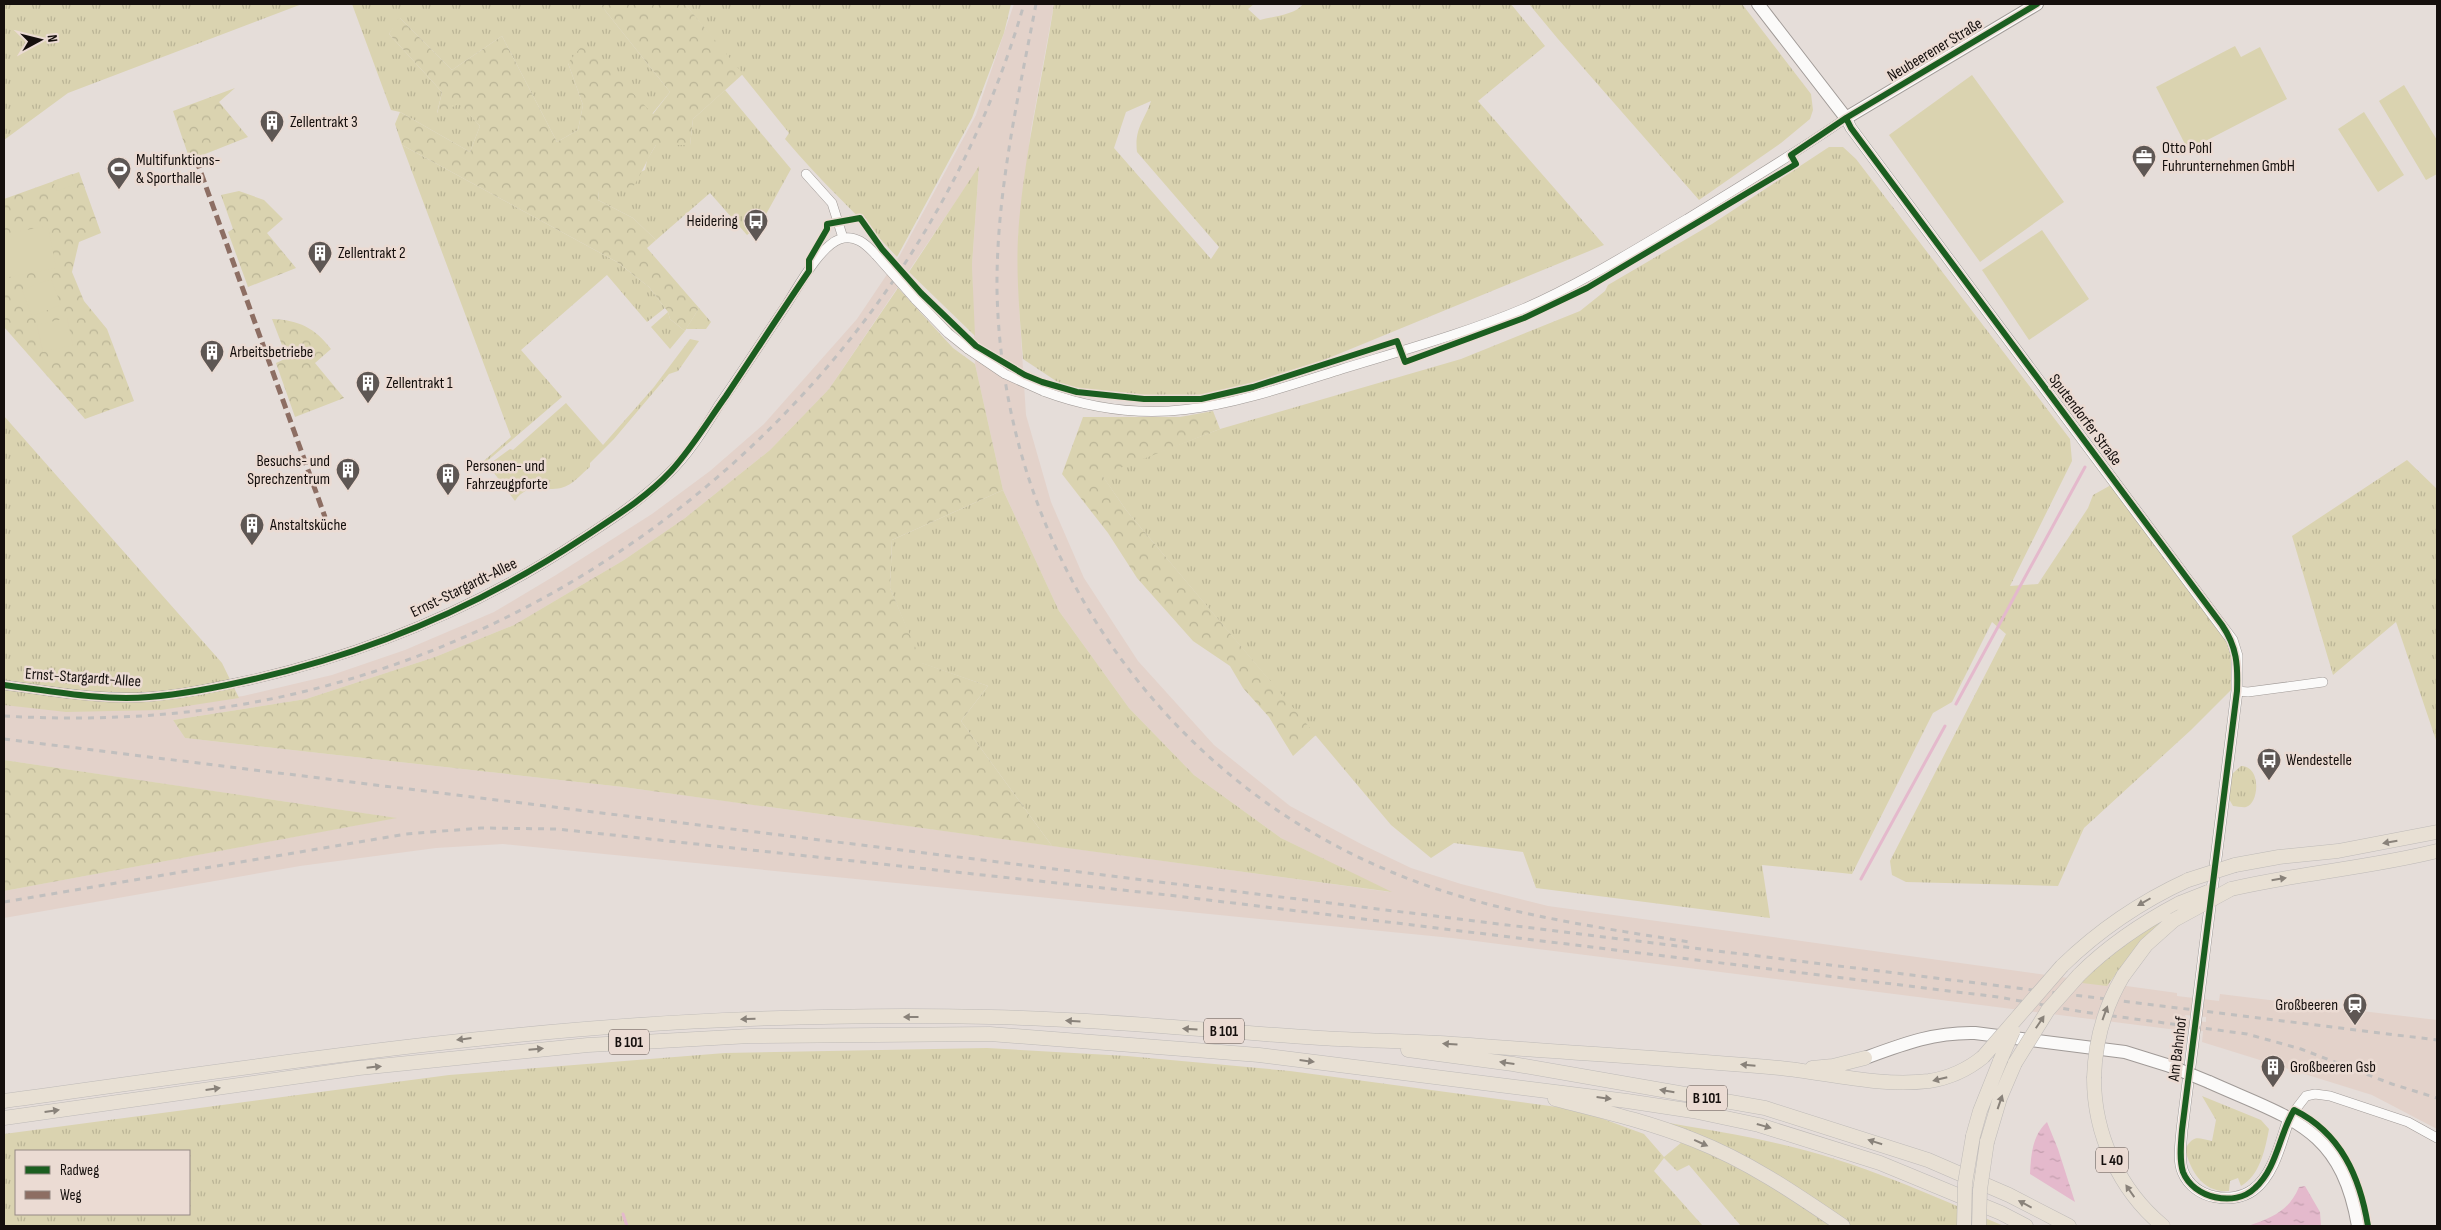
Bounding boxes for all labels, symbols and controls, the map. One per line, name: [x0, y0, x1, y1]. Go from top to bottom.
street label: Neubeerener Straße: [1884, 14, 1986, 86]
north arrow: [15, 15, 65, 65]
text: N: [44, 34, 61, 43]
building icon: Zellentrakt 3: [259, 109, 285, 143]
place label: Zellentrakt 3: [290, 113, 358, 132]
place label: Otto Pohl Fuhrunternehmen GmbH: [2162, 139, 2295, 176]
office icon: Otto Pohl Fuhrunternehmen GmbH: [2131, 144, 2157, 178]
place label: Multifunktions- & Sporthalle: [136, 151, 220, 188]
sports icon: Multifunktions- & Sporthalle: [106, 156, 132, 190]
bus stop icon: Heidering: [743, 208, 769, 242]
place label: Heidering: [687, 212, 738, 231]
building icon: Zellentrakt 2: [307, 240, 333, 274]
place label: Zellentrakt 2: [338, 244, 406, 263]
building icon: Arbeitsbetriebe: [199, 339, 225, 373]
place label: Arbeitsbetriebe: [229, 343, 313, 362]
building icon: Zellentrakt 1: [355, 370, 381, 404]
street label: Sputendorfer Straße: [2044, 371, 2126, 469]
place label: Zellentrakt 1: [386, 374, 453, 393]
place label: Besuchs- und Sprechzentrum: [247, 452, 330, 489]
building icon: Besuchs- und Sprechzentrum: [335, 457, 361, 491]
place label: Personen- und Fahrzeugpforte: [466, 457, 548, 494]
building icon: Personen- und Fahrzeugpforte: [435, 462, 461, 496]
building icon: Anstaltsküche: [239, 512, 265, 546]
place label: Anstaltsküche: [269, 516, 347, 535]
street label: Ernst-Stargardt-Allee: [408, 554, 520, 622]
street label: Ernst-Stargardt-Allee: [24, 664, 142, 692]
bus stop icon: Wendestelle: [2256, 747, 2282, 781]
place label: Wendestelle: [2286, 751, 2352, 770]
one-way arrow: [2381, 839, 2397, 847]
one-way arrow: [2271, 875, 2287, 883]
one-way arrow: [2137, 898, 2152, 906]
station icon: Großbeeren: [2342, 992, 2368, 1026]
place label: Großbeeren: [2275, 996, 2338, 1015]
one-way arrow: [2101, 1005, 2109, 1020]
one-way arrow: [903, 1013, 919, 1021]
one-way arrow: [740, 1015, 756, 1023]
one-way arrow: [2036, 1015, 2045, 1028]
street label: Am Bahnhof: [2164, 1015, 2191, 1083]
one-way arrow: [1065, 1016, 1081, 1024]
road number: B 101: [1204, 1018, 1244, 1044]
one-way arrow: [1182, 1024, 1198, 1032]
road number: B 101: [609, 1030, 649, 1054]
one-way arrow: [456, 1035, 472, 1043]
one-way arrow: [1442, 1039, 1458, 1047]
one-way arrow: [528, 1045, 544, 1053]
building icon: Großbeeren Gsb: [2260, 1054, 2286, 1088]
one-way arrow: [1299, 1057, 1315, 1065]
place label: Großbeeren Gsb: [2290, 1058, 2376, 1077]
one-way arrow: [1498, 1059, 1514, 1067]
one-way arrow: [1740, 1061, 1756, 1069]
one-way arrow: [366, 1063, 382, 1071]
one-way arrow: [1932, 1075, 1947, 1083]
one-way arrow: [205, 1085, 221, 1093]
one-way arrow: [1659, 1086, 1675, 1094]
road number: B 101: [1687, 1086, 1727, 1110]
one-way arrow: [1596, 1094, 1612, 1102]
one-way arrow: [1996, 1095, 2004, 1110]
one-way arrow: [44, 1107, 60, 1115]
one-way arrow: [1757, 1123, 1772, 1131]
one-way arrow: [1868, 1138, 1883, 1145]
one-way arrow: [1694, 1140, 1708, 1148]
road number: L 40: [2096, 1148, 2128, 1172]
legend: [15, 1150, 190, 1215]
text: Radweg: [60, 1161, 99, 1180]
one-way arrow: [2125, 1184, 2135, 1197]
text: Weg: [60, 1186, 82, 1205]
one-way arrow: [2018, 1200, 2033, 1208]

